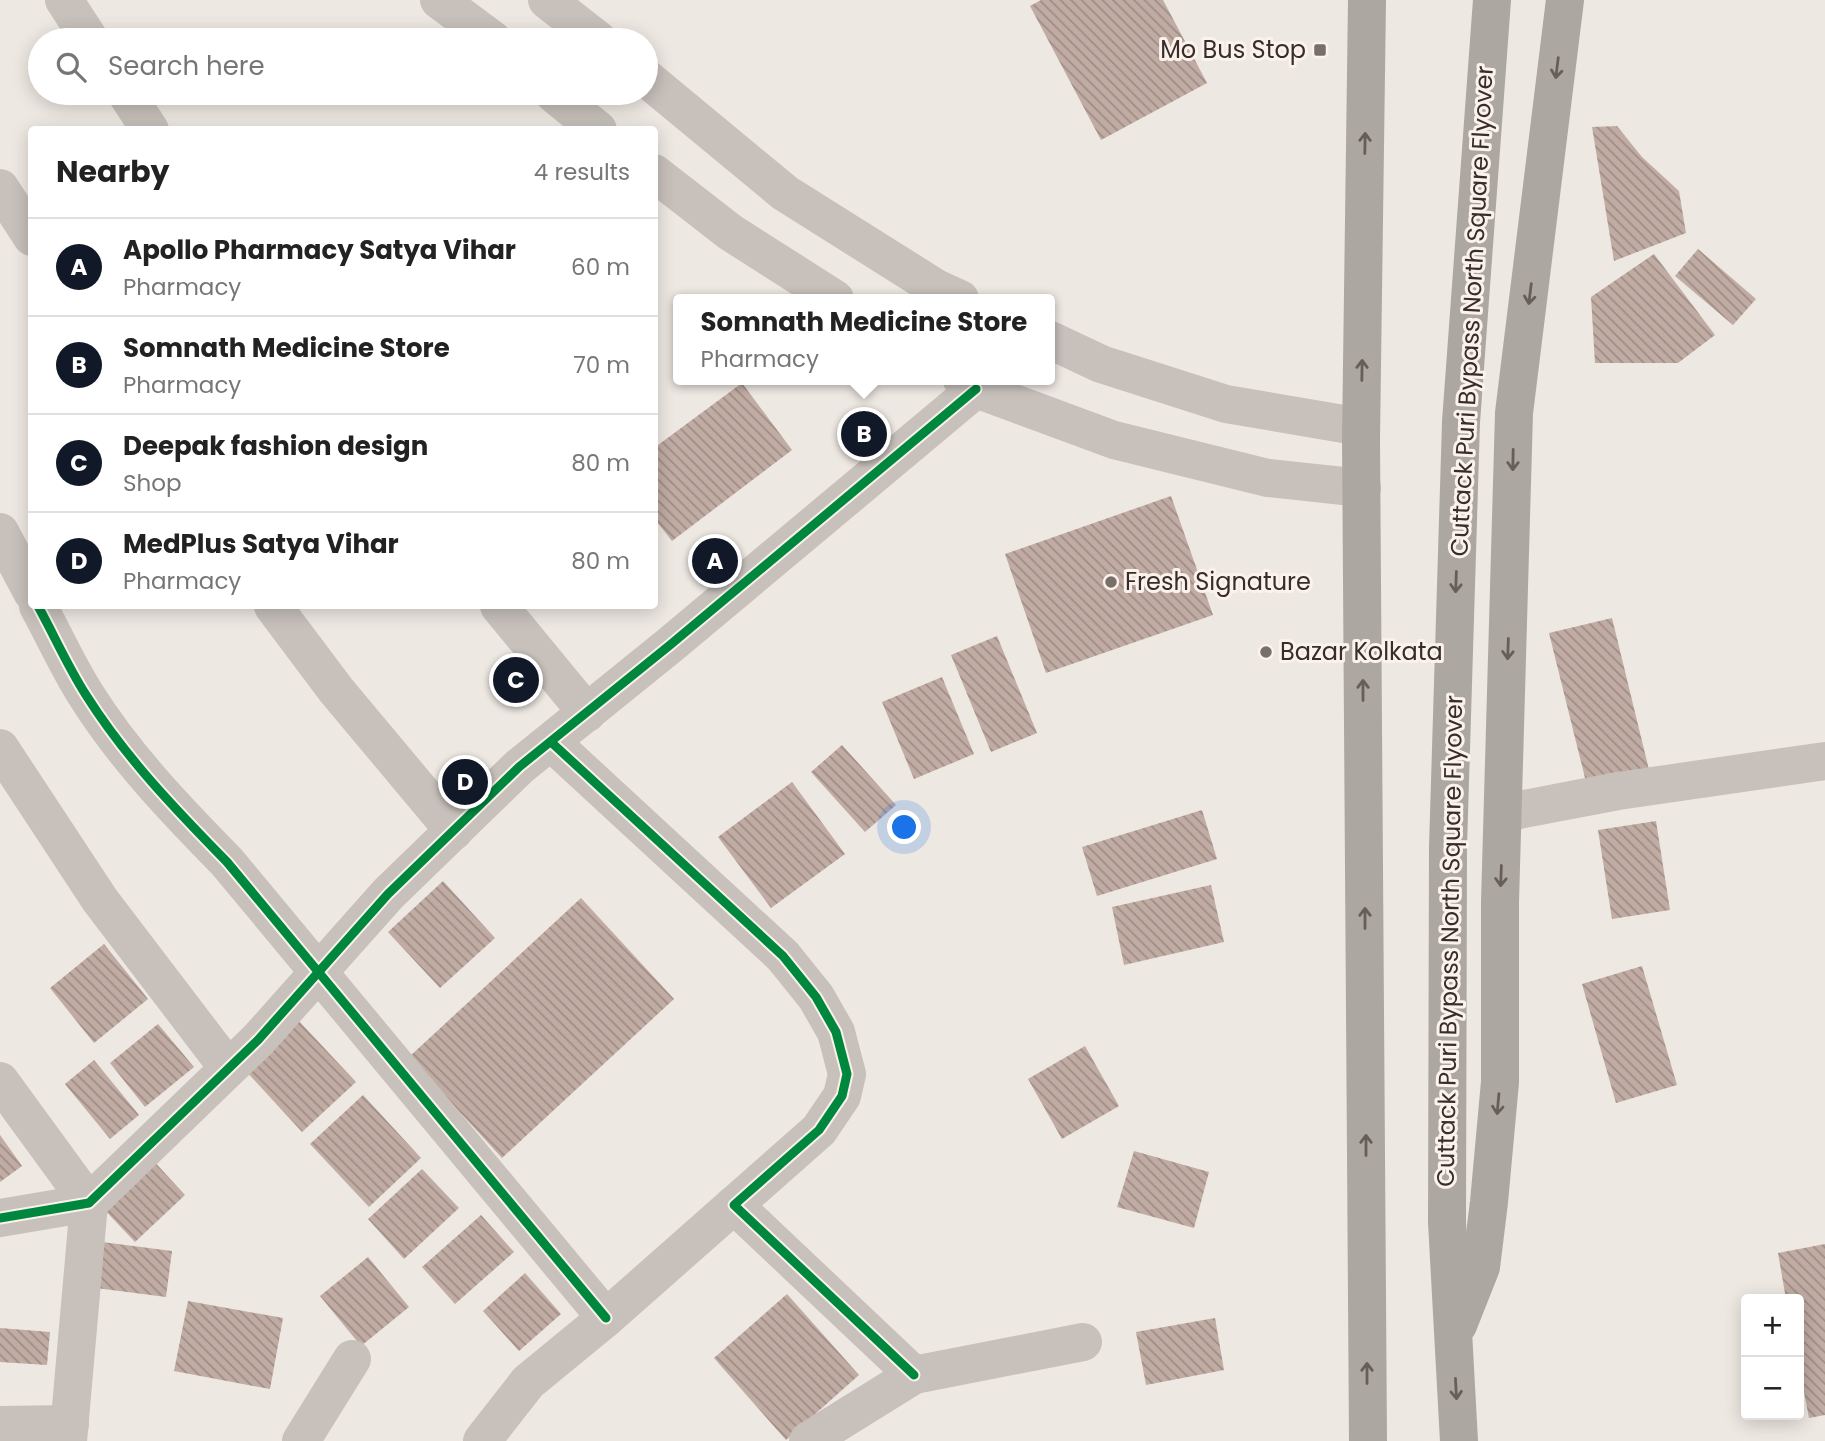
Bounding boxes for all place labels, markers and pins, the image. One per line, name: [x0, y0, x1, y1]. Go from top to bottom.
place label: Mo Bus Stop: [1160, 33, 1306, 66]
marker: Mo Bus Stop: [1312, 42, 1328, 58]
pin: B: [841, 408, 887, 460]
pin: A: [692, 535, 738, 587]
place label: Fresh Signature: [1125, 565, 1311, 598]
marker: Fresh Signature: [1103, 574, 1119, 590]
place label: Bazar Kolkata: [1280, 635, 1443, 668]
marker: Bazar Kolkata: [1258, 644, 1274, 660]
pin: C: [493, 654, 539, 706]
pin: D: [442, 756, 488, 808]

